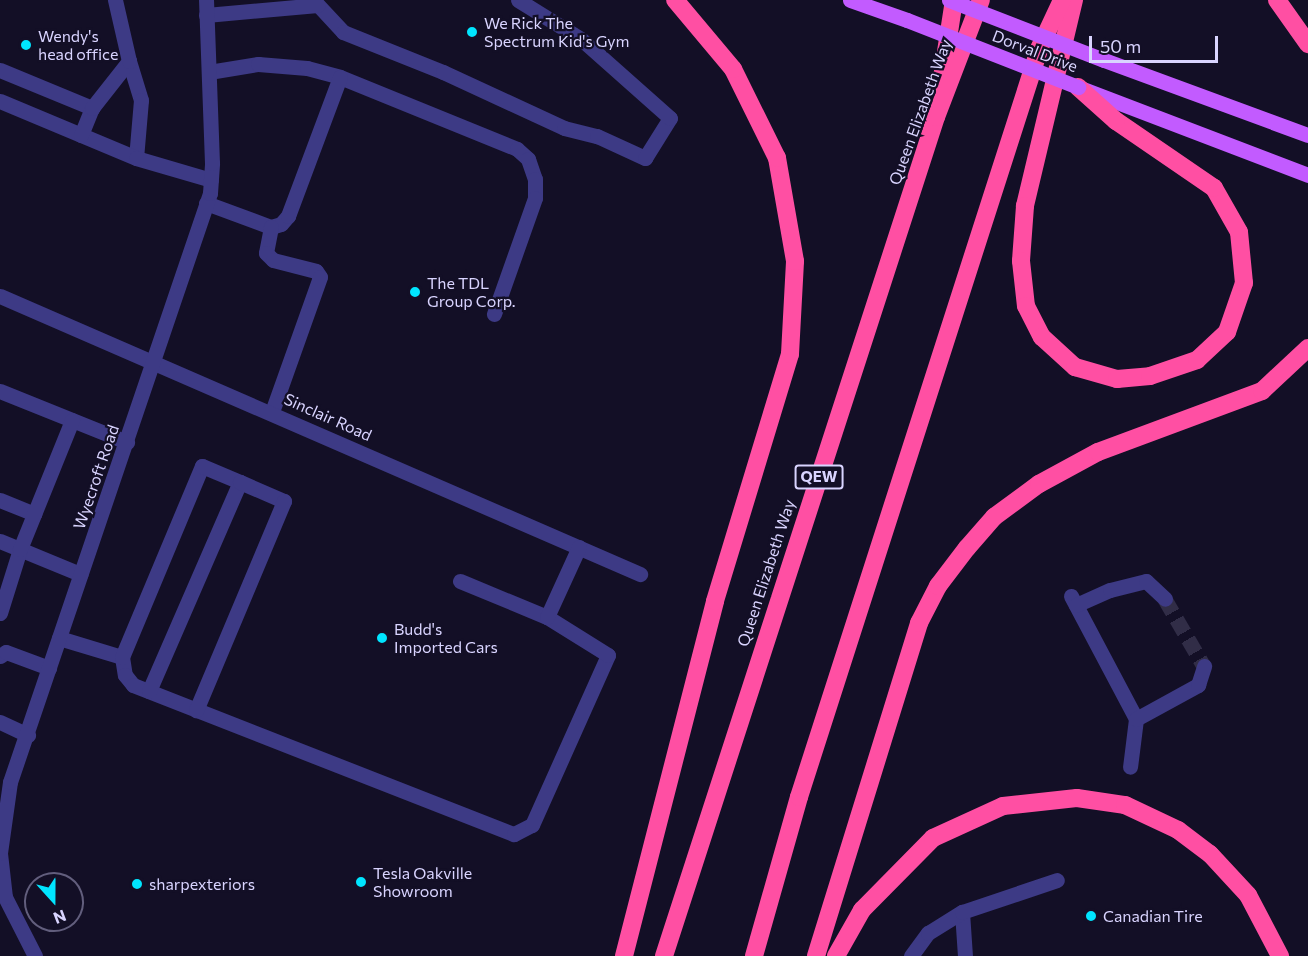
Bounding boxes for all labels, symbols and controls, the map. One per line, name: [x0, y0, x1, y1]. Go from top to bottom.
place label: We Rick The Spectrum Kid's Gym: [484, 13, 629, 51]
scale bar: [1092, 24, 1221, 62]
marker: We Rick The Spectrum Kid's Gym: [465, 25, 479, 39]
place label: Wendy's head office: [38, 26, 118, 64]
street label: Dorval Drive: [990, 26, 1080, 76]
text: 50 m: [1100, 35, 1141, 57]
street label: Queen Elizabeth Way: [885, 37, 955, 187]
marker: Wendy's head office: [19, 38, 33, 52]
place label: The TDL Group Corp.: [427, 273, 516, 311]
marker: The TDL Group Corp.: [408, 285, 422, 299]
street label: Sinclair Road: [281, 389, 375, 445]
street label: Wyecroft Road: [69, 422, 123, 532]
road number: QEW: [794, 465, 844, 489]
street label: Queen Elizabeth Way: [733, 497, 799, 649]
place label: Budd's Imported Cars: [394, 619, 498, 657]
marker: Budd's Imported Cars: [375, 631, 389, 645]
place label: Tesla Oakville Showroom: [373, 863, 472, 901]
north arrow: [24, 872, 84, 932]
place label: sharpexteriors: [149, 874, 255, 894]
marker: Tesla Oakville Showroom: [354, 875, 368, 889]
marker: sharpexteriors: [130, 877, 144, 891]
text: N: [51, 906, 69, 928]
place label: Canadian Tire: [1103, 906, 1203, 926]
marker: Canadian Tire: [1084, 909, 1098, 923]

